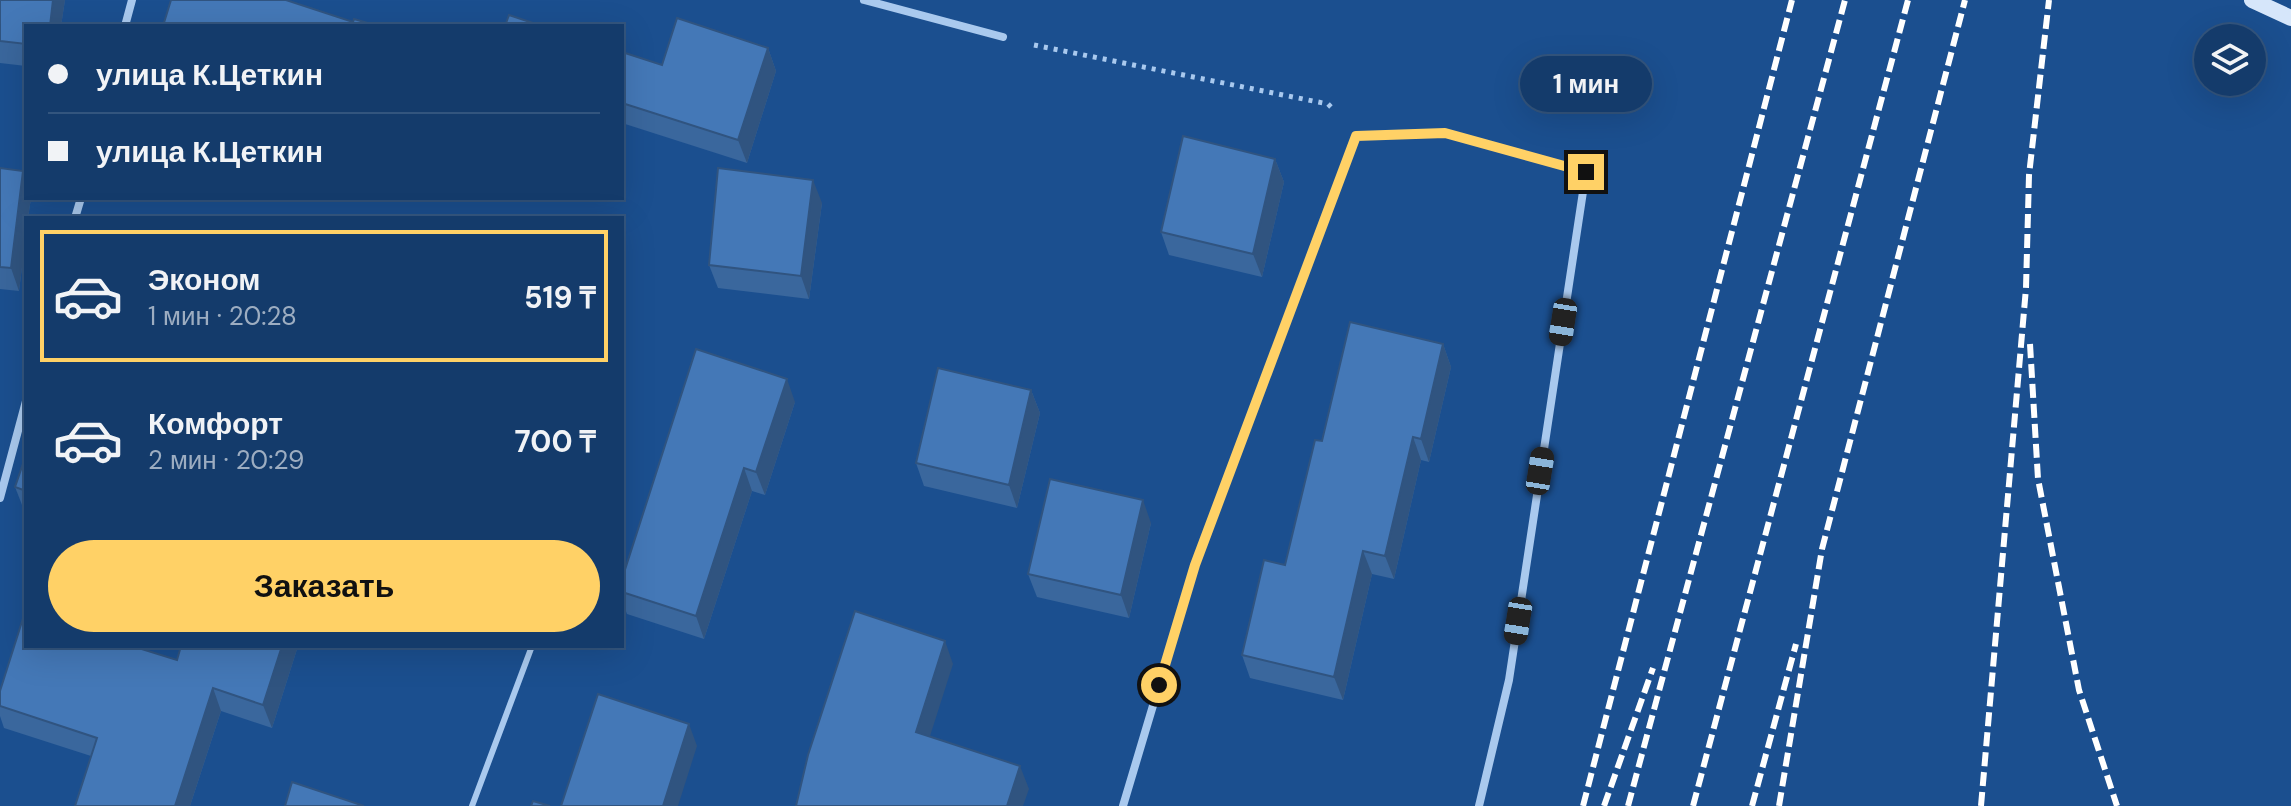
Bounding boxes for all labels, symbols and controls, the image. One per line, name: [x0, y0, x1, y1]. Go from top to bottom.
map controls: [2194, 24, 2266, 96]
button: layers: [2194, 24, 2266, 96]
text: улица К.Цеткин: [96, 55, 323, 94]
callout: 1 мин: [1520, 56, 1652, 112]
text: 1 мин: [1553, 67, 1619, 101]
text: улица К.Цеткин: [96, 132, 323, 171]
route end: [1568, 154, 1604, 190]
icon: car: [52, 260, 124, 332]
text: Эконом: [148, 260, 261, 299]
text: 519 ₸: [524, 278, 596, 317]
car: [1547, 296, 1579, 348]
text: 1 мин · 20:28: [148, 299, 297, 333]
icon: car: [52, 404, 124, 476]
text: Комфорт: [148, 404, 283, 443]
text: 700 ₸: [514, 422, 596, 461]
text: 2 мин · 20:29: [148, 443, 304, 477]
car: [1524, 445, 1556, 497]
button: Заказать: [48, 540, 600, 632]
car: [1502, 595, 1534, 647]
route start: [1141, 667, 1177, 703]

